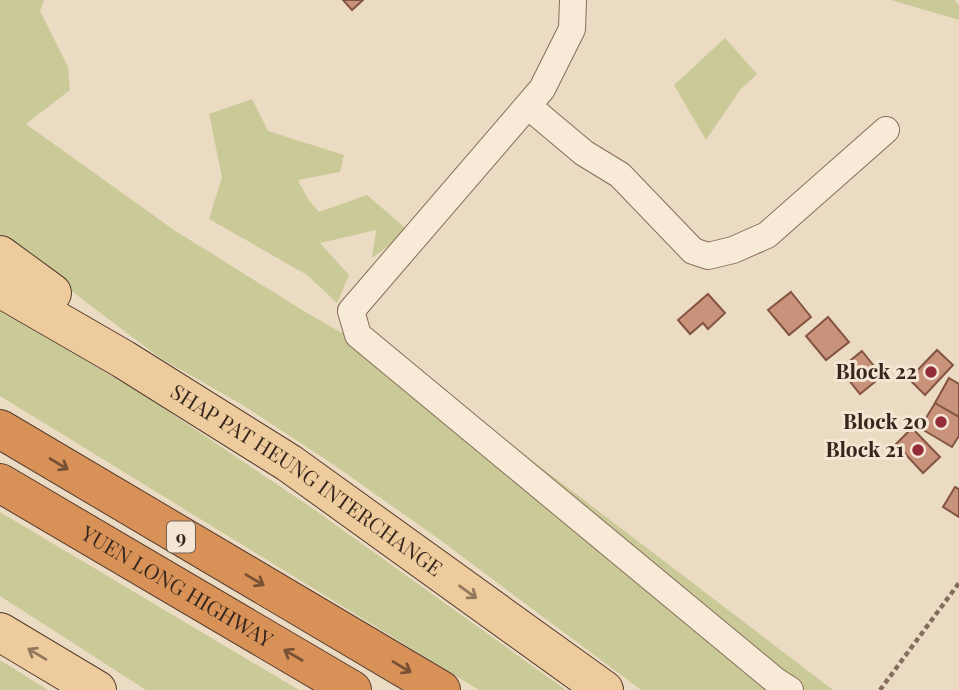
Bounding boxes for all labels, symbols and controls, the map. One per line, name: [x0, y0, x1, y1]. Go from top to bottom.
place label: Block 22: [836, 356, 917, 384]
marker: Block 22: [923, 364, 939, 380]
street label: SHAP PAT HEUNG INTERCHANGE: [166, 376, 449, 581]
place label: Block 20: [843, 406, 927, 434]
marker: Block 20: [933, 414, 949, 430]
place label: Block 21: [825, 434, 904, 462]
marker: Block 21: [910, 442, 926, 458]
one-way arrow: [48, 457, 68, 471]
street label: YUEN LONG HIGHWAY: [76, 517, 279, 653]
road number: 9: [167, 522, 195, 552]
one-way arrow: [244, 573, 264, 587]
one-way arrow: [458, 584, 477, 599]
one-way arrow: [28, 647, 48, 661]
one-way arrow: [283, 648, 303, 662]
one-way arrow: [391, 660, 411, 674]

